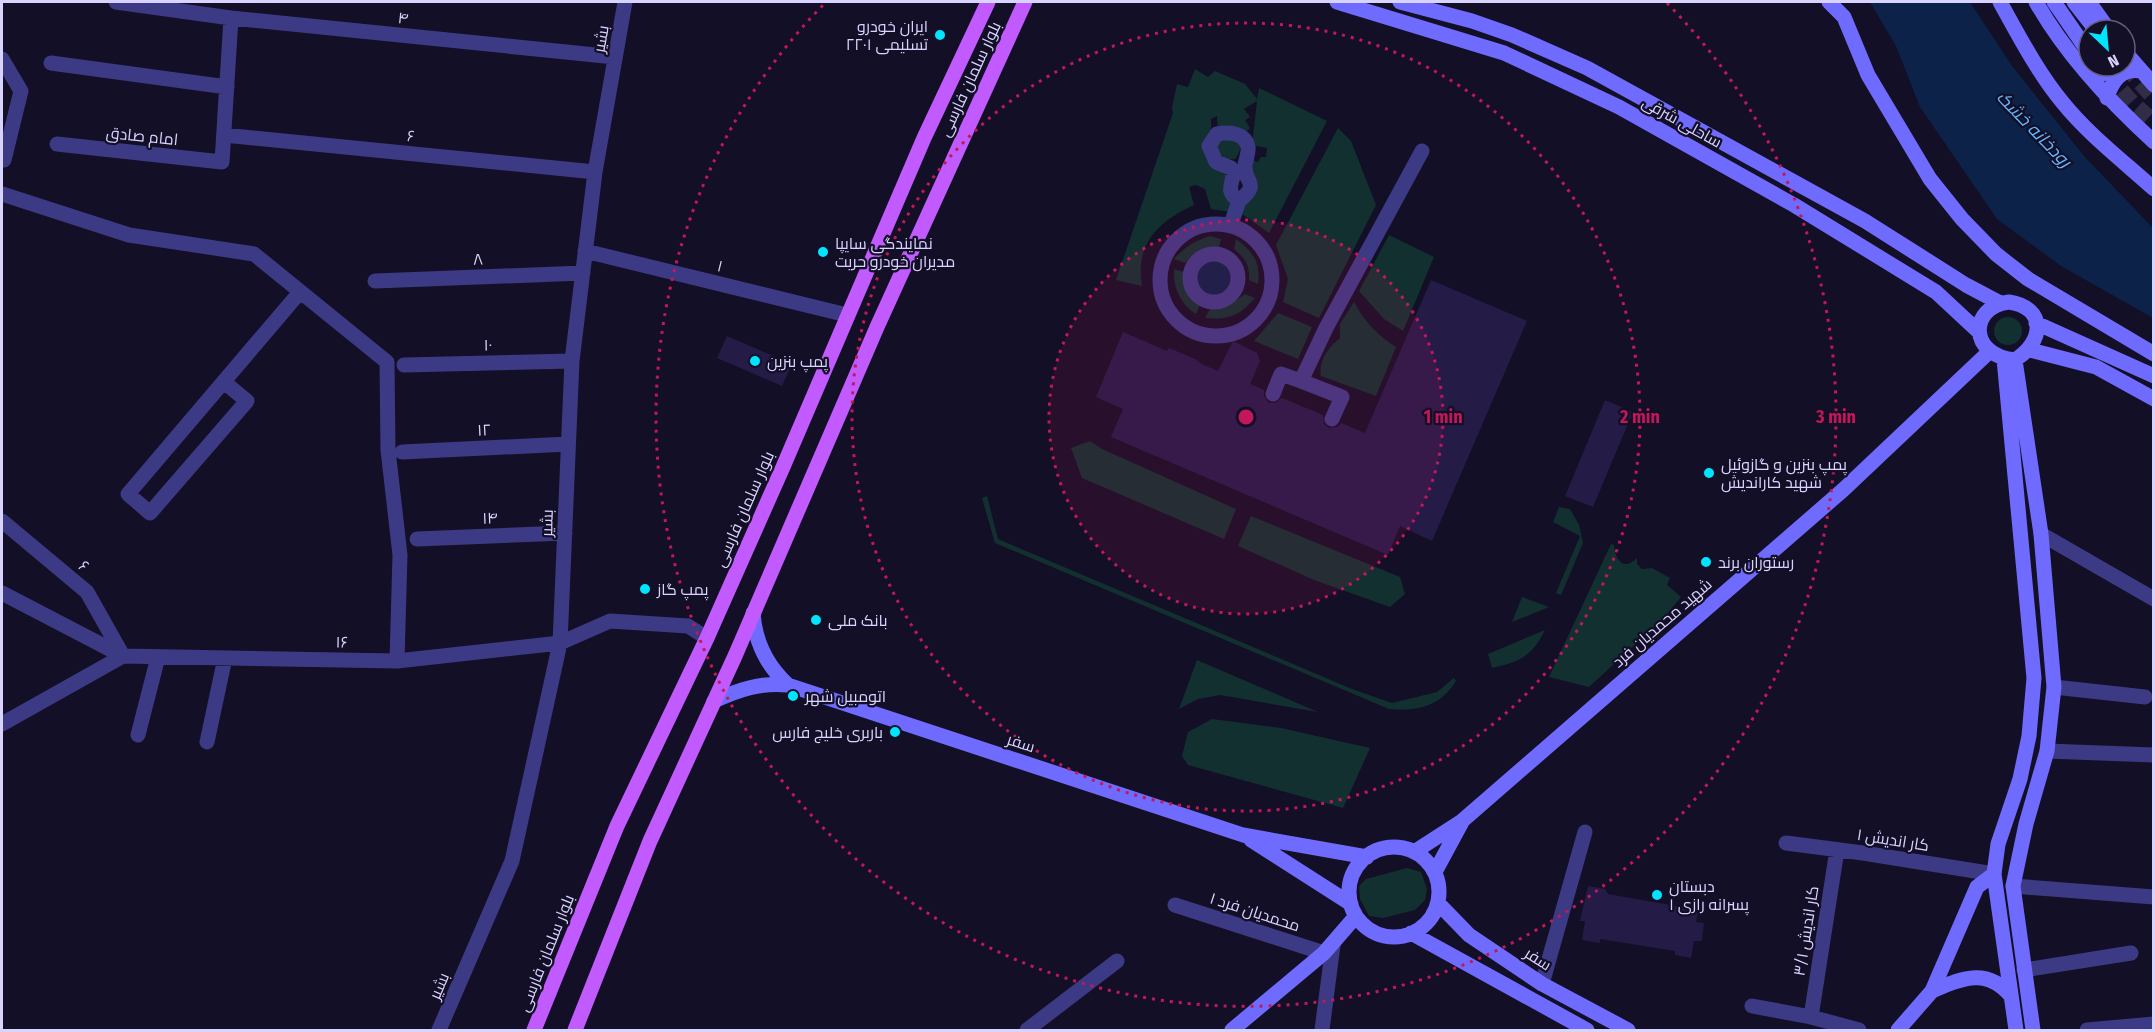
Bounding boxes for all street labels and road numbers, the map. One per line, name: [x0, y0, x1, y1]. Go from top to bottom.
street label: ۴: [397, 8, 409, 28]
street label: بلوار سلمان فارسی: [935, 18, 1006, 140]
street label: بشیر: [589, 24, 613, 55]
street label: ساحلی شرقی: [1638, 92, 1725, 153]
street label: امام صادق: [105, 123, 179, 151]
street label: ۶: [406, 126, 416, 146]
street label: ۸: [473, 249, 483, 269]
street label: ۱: [715, 256, 725, 276]
street label: ۱۰: [483, 335, 493, 355]
street label: ۱۲: [477, 420, 491, 440]
street label: بلوار سلمان فارسی: [710, 448, 779, 570]
street label: ۱۴: [482, 508, 498, 528]
street label: بشیر: [537, 509, 557, 538]
street label: ۶: [75, 556, 93, 576]
street label: شهید محمدیان فرد: [1608, 575, 1716, 672]
street label: ۱۶: [336, 632, 348, 652]
street label: سفر: [1004, 729, 1037, 756]
street label: ۱ کار اندیش: [1855, 825, 1930, 856]
street label: ۳/۱ کار اندیش: [1789, 885, 1823, 978]
street label: ۱ محمدیان فرد: [1207, 888, 1302, 936]
street label: بلوار سلمان فارسی: [514, 892, 579, 1015]
street label: سفر: [1520, 943, 1555, 975]
street label: بشیر: [424, 970, 453, 1003]

